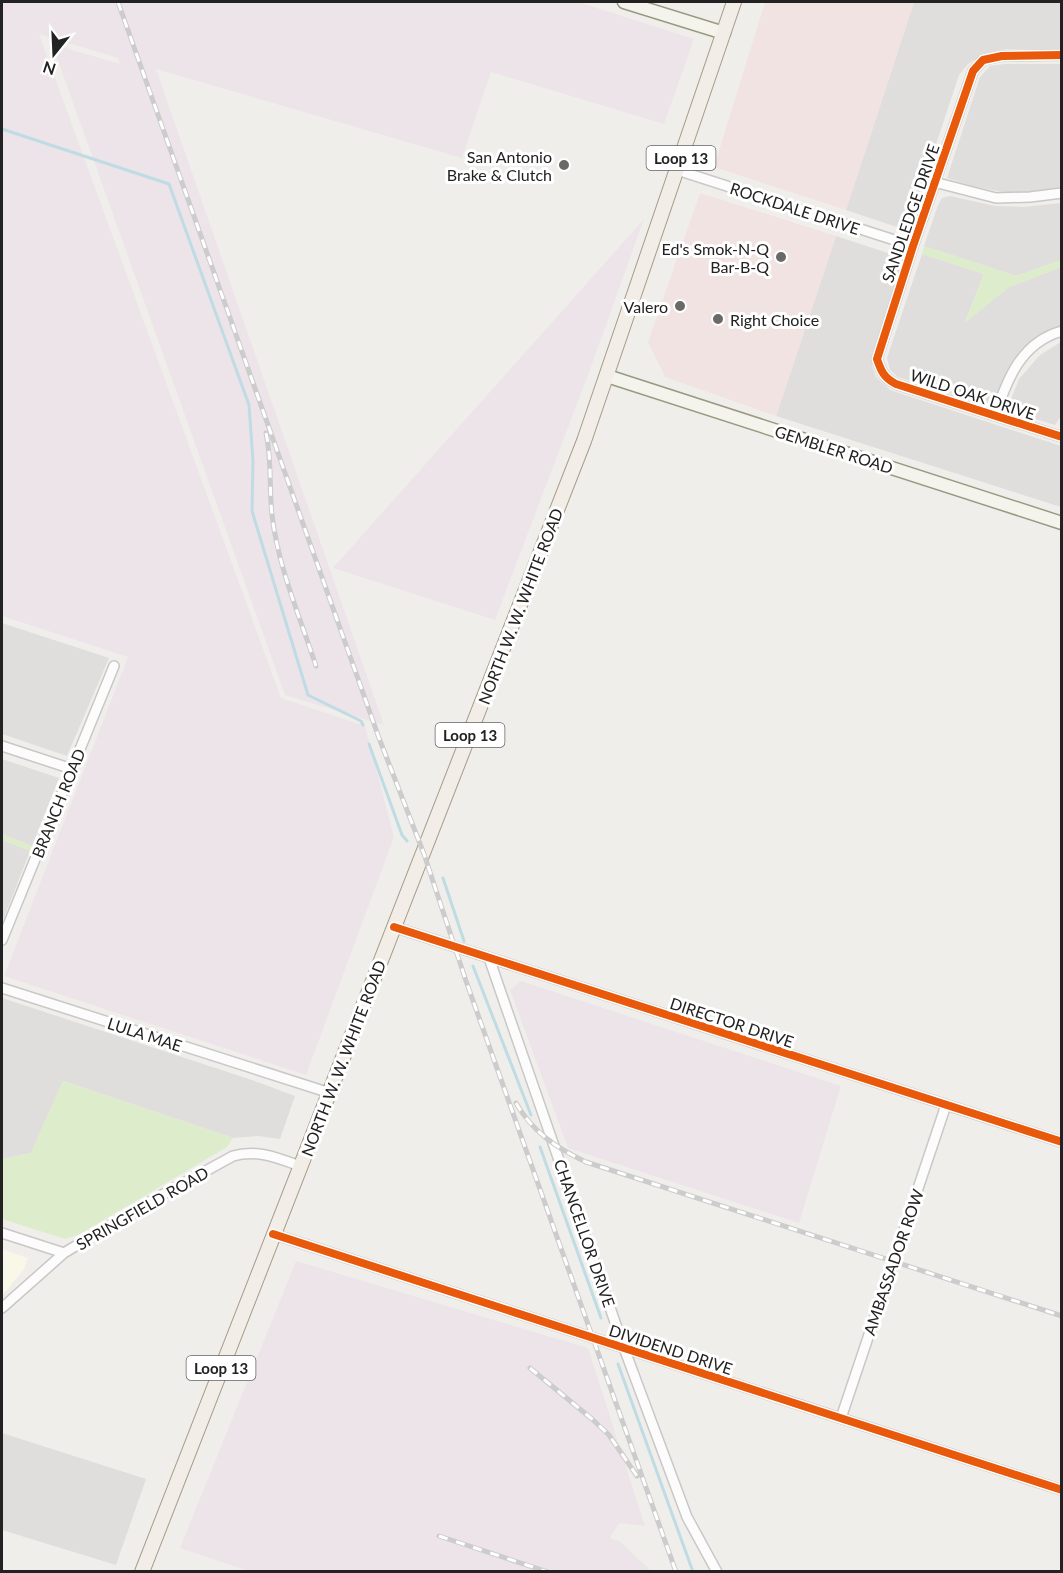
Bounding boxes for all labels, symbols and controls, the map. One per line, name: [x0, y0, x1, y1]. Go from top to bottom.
north arrow: [24, 24, 84, 84]
text: N: [40, 58, 58, 80]
street label: SANDLEDGE DRIVE: [877, 141, 943, 285]
road number: Loop 13: [646, 146, 716, 170]
place label: San Antonio Brake & Clutch: [447, 147, 552, 184]
marker: San Antonio Brake & Clutch: [557, 158, 571, 172]
street label: ROCKDALE DRIVE: [728, 178, 862, 238]
place label: Ed's Smok-N-Q Bar-B-Q: [662, 239, 769, 276]
marker: Ed's Smok-N-Q Bar-B-Q: [774, 250, 788, 264]
place label: Valero: [624, 297, 668, 316]
marker: Valero: [673, 299, 687, 313]
place label: Right Choice: [730, 310, 819, 329]
marker: Right Choice: [711, 312, 725, 326]
street label: WILD OAK DRIVE: [908, 365, 1038, 423]
street label: GEMBLER ROAD: [773, 421, 895, 477]
street label: NORTH W. W. WHITE ROAD: [474, 505, 566, 707]
road number: Loop 13: [436, 723, 504, 747]
street label: BRANCH ROAD: [27, 746, 89, 860]
street label: NORTH W. W. WHITE ROAD: [297, 957, 389, 1159]
street label: DIRECTOR DRIVE: [668, 993, 796, 1051]
street label: LULA MAE: [105, 1013, 185, 1055]
street label: CHANCELLOR DRIVE: [551, 1156, 619, 1310]
street label: SPRINGFIELD ROAD: [73, 1162, 211, 1254]
street label: AMBASSADOR ROW: [859, 1186, 927, 1337]
street label: DIVIDEND DRIVE: [607, 1320, 735, 1378]
road number: Loop 13: [186, 1356, 256, 1380]

